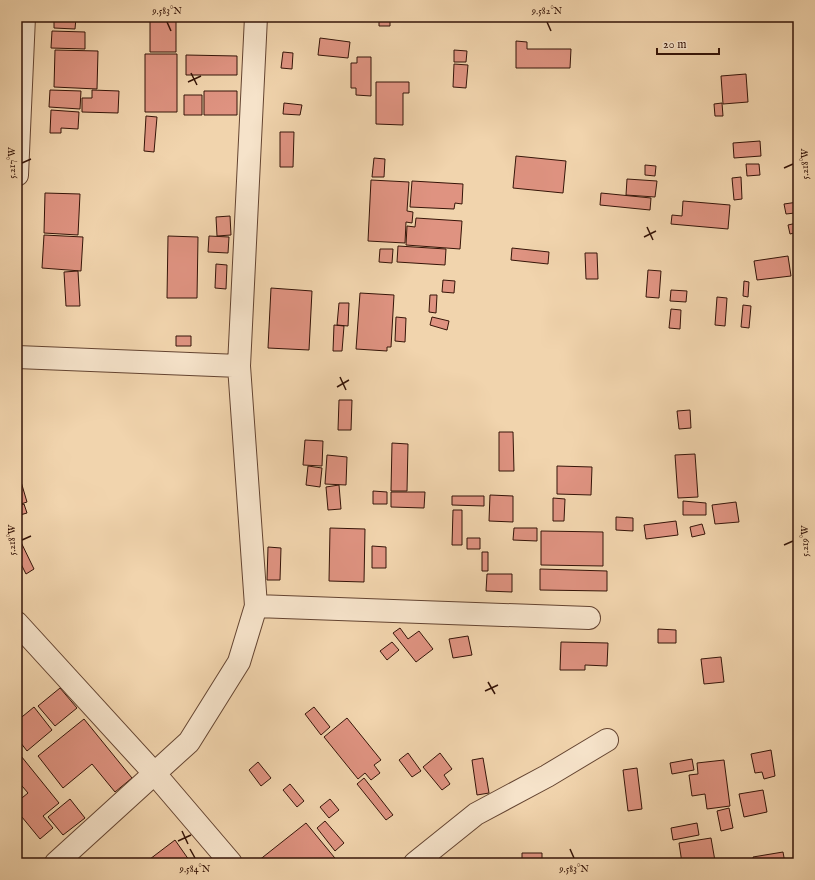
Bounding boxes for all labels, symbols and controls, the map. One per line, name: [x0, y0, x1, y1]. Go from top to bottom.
text: 9.583°N: [151, 5, 182, 18]
text: 9.582°N: [531, 5, 563, 18]
scale bar: [657, 30, 719, 56]
text: 20 m: [663, 37, 686, 52]
text: 5.217°W: [6, 147, 19, 179]
text: 5.218°W: [799, 148, 812, 179]
text: 5.218°W: [6, 524, 19, 555]
text: 5.219°W: [799, 525, 812, 557]
text: 9.584°N: [179, 863, 211, 876]
text: 9.583°N: [558, 863, 589, 876]

